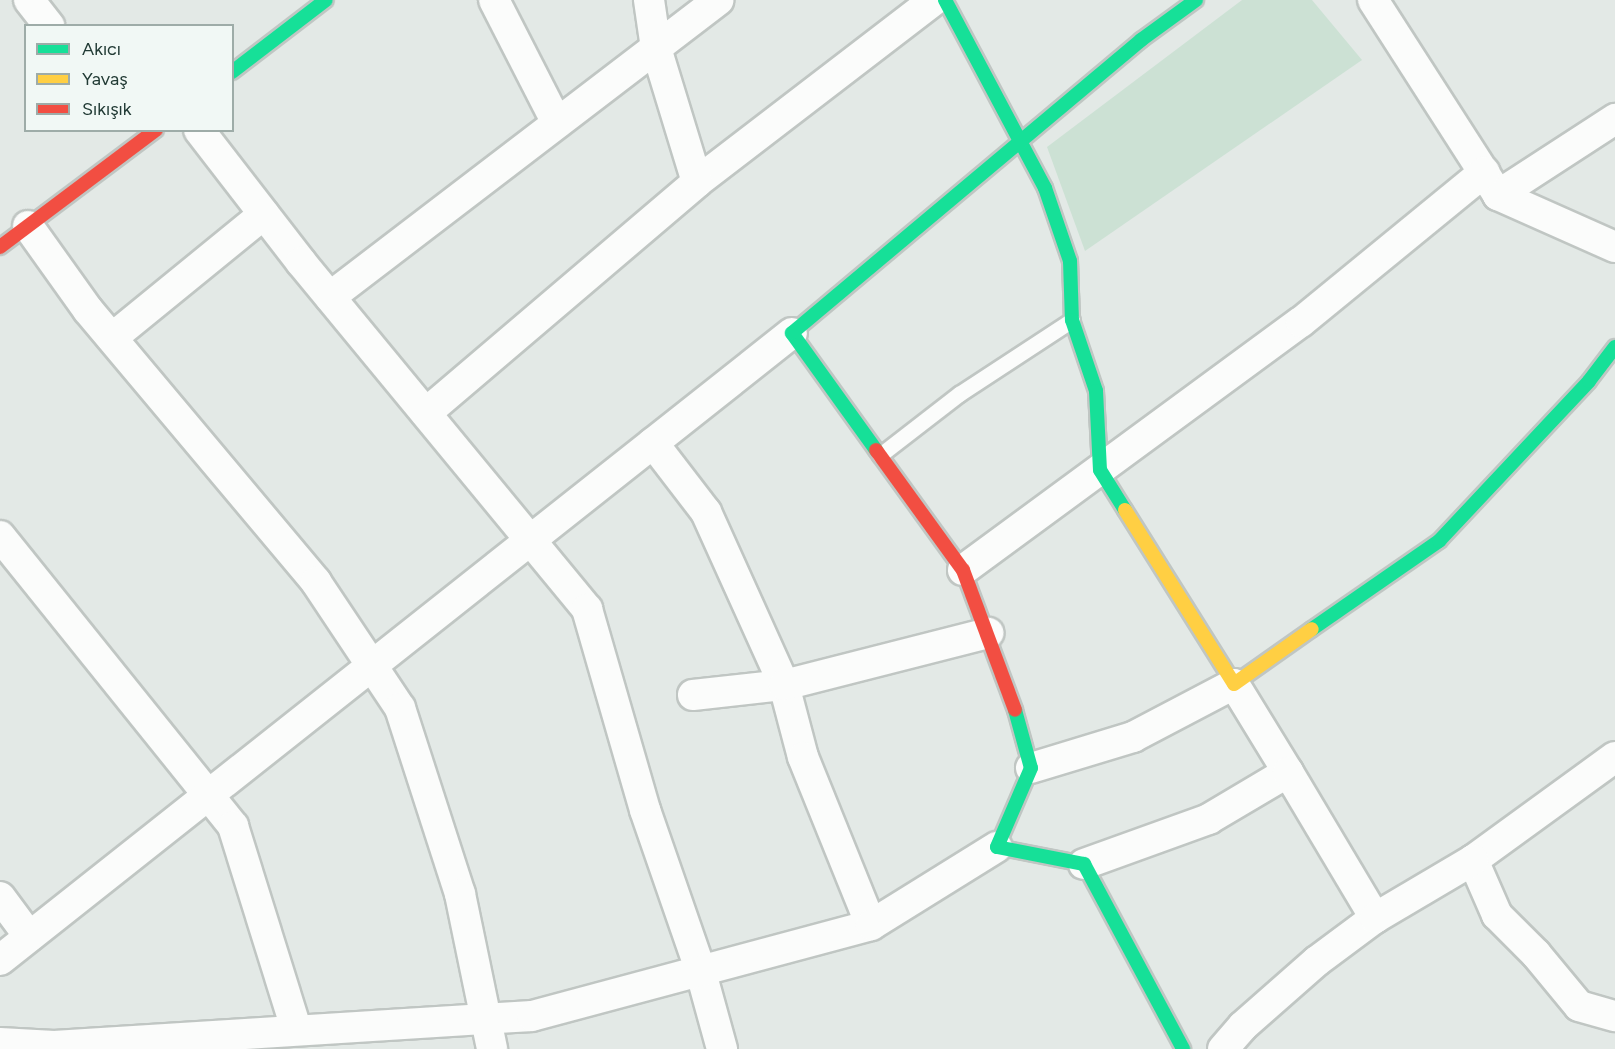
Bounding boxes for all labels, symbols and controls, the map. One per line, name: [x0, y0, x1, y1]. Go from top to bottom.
legend: [24, 24, 234, 132]
text: Akıcı: [82, 38, 121, 60]
text: Yavaş: [82, 68, 128, 90]
text: Sıkışık: [82, 98, 132, 120]

